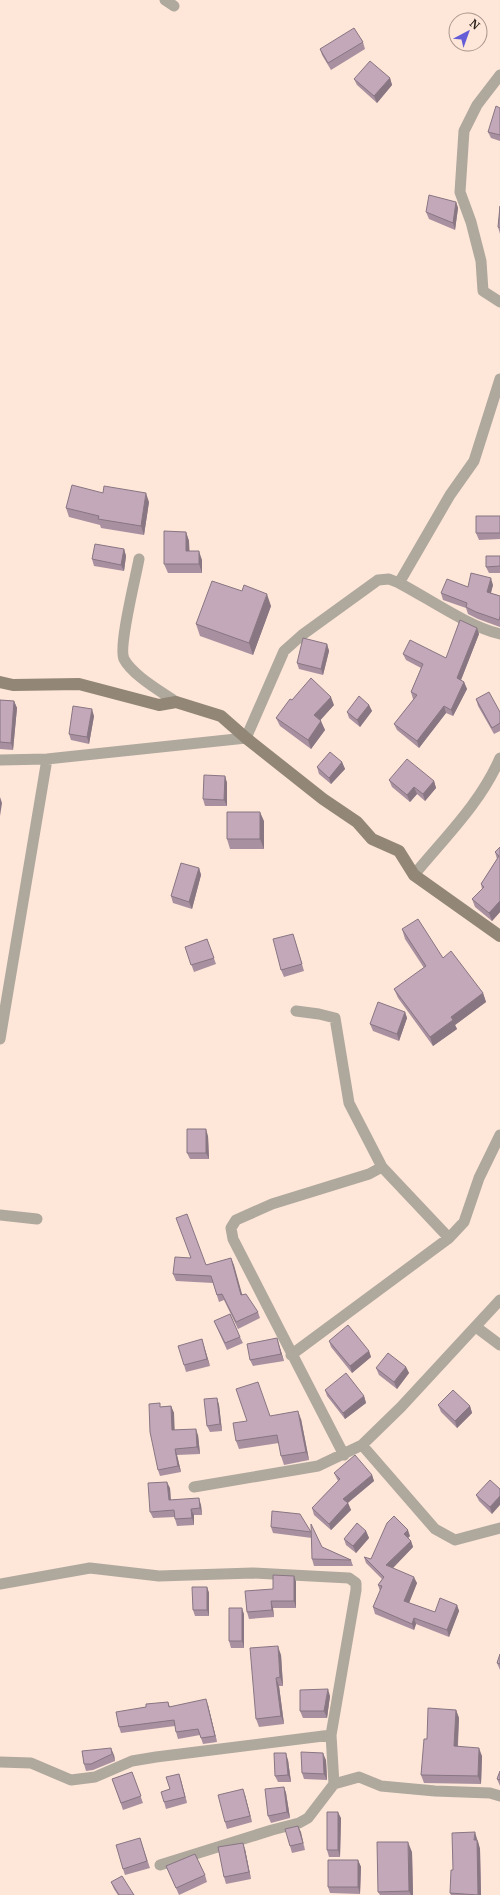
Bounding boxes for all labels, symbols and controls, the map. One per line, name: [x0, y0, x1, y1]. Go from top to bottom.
north arrow: [448, 12, 488, 52]
text: N: [467, 16, 483, 33]

